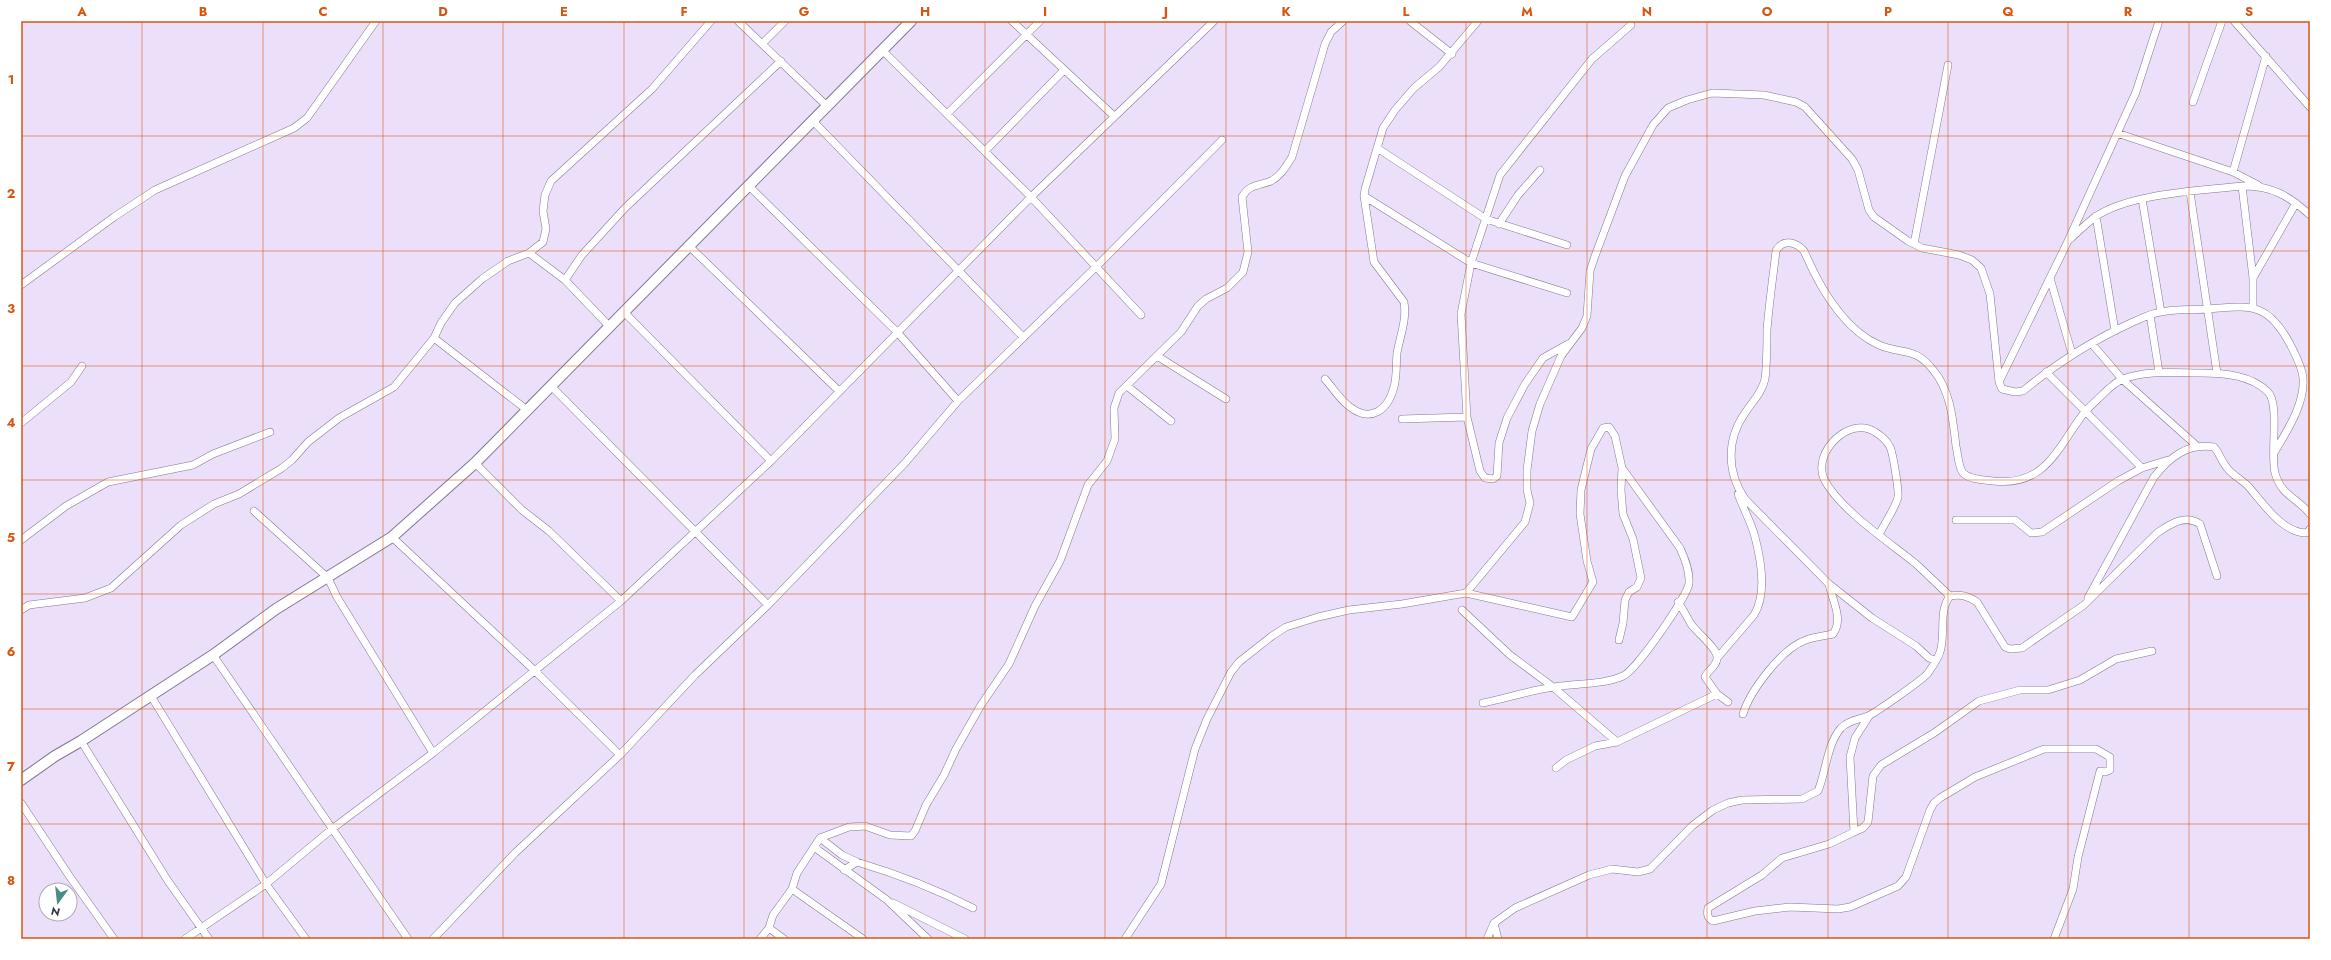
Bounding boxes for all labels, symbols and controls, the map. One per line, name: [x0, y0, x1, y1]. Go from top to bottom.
text: A: [76, 2, 87, 21]
text: B: [199, 2, 208, 21]
text: C: [318, 2, 328, 21]
text: D: [438, 2, 448, 21]
text: E: [560, 2, 568, 21]
text: F: [680, 2, 688, 21]
text: G: [799, 2, 810, 21]
text: H: [920, 2, 930, 21]
text: I: [1043, 2, 1047, 21]
text: J: [1161, 2, 1168, 21]
text: K: [1281, 2, 1291, 21]
text: L: [1403, 2, 1410, 21]
text: M: [1521, 2, 1533, 21]
text: N: [1642, 2, 1652, 21]
text: O: [1762, 2, 1773, 21]
text: P: [1884, 2, 1892, 21]
text: Q: [2002, 2, 2014, 21]
text: R: [2124, 2, 2133, 21]
text: S: [2245, 2, 2253, 21]
text: 1: [8, 70, 14, 89]
text: 2: [7, 184, 15, 203]
text: 3: [7, 299, 15, 318]
text: 4: [6, 413, 16, 432]
text: 5: [7, 528, 15, 547]
text: 6: [7, 642, 16, 661]
text: 7: [7, 757, 15, 776]
text: 8: [7, 871, 15, 890]
north arrow: [38, 882, 78, 922]
text: N: [49, 903, 62, 921]

